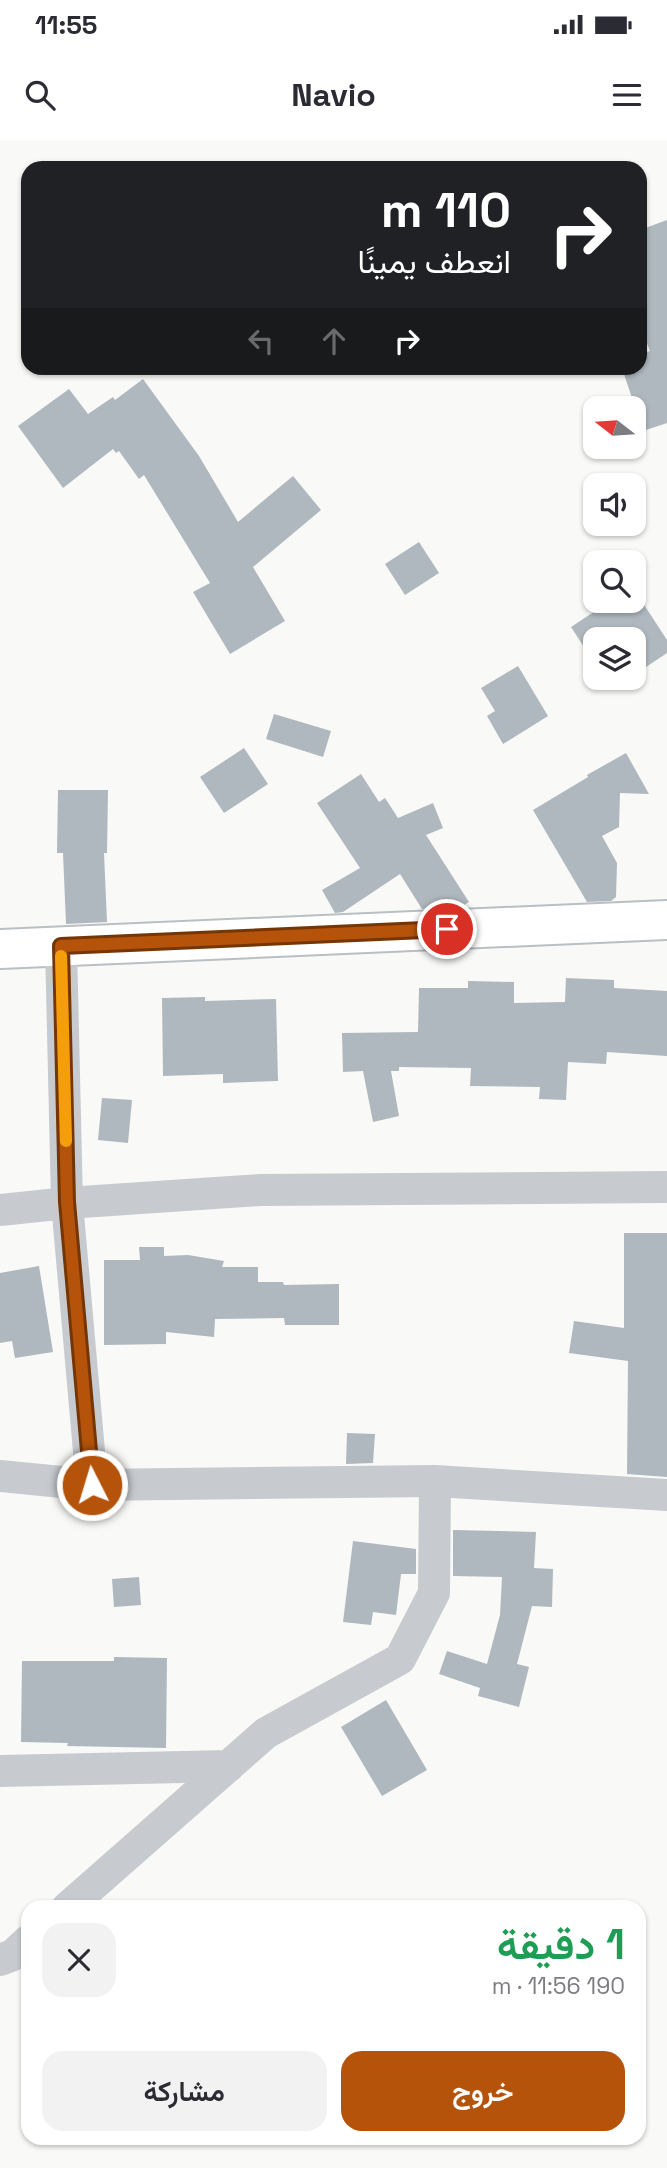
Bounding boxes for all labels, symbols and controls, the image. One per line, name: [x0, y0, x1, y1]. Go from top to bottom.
text: 11:55: [35, 8, 97, 42]
text: Navio: [291, 75, 376, 115]
icon: search: [21, 76, 59, 114]
icon: menu: [608, 76, 646, 114]
text: 110 m: [381, 179, 511, 241]
icon: right: [535, 189, 626, 280]
text: انعطف يمينًا: [358, 242, 511, 282]
icon: left: [242, 322, 280, 360]
icon: ahead: [315, 322, 353, 360]
icon: right: [388, 322, 426, 360]
north arrow: [583, 396, 646, 458]
map controls: [583, 396, 646, 690]
button: sound: [583, 473, 646, 536]
button: search: [583, 550, 646, 613]
button: layers: [583, 627, 646, 690]
pin: [417, 899, 477, 959]
icon: arrive: [428, 910, 466, 948]
position arrow: [55, 1448, 129, 1522]
text: 1 دقيقة: [497, 1918, 625, 1971]
button: close: [42, 1923, 116, 1997]
text: 190 m · 11:56: [492, 1971, 625, 2001]
button: مشاركة: [42, 2051, 327, 2131]
button: خروج: [341, 2051, 625, 2131]

